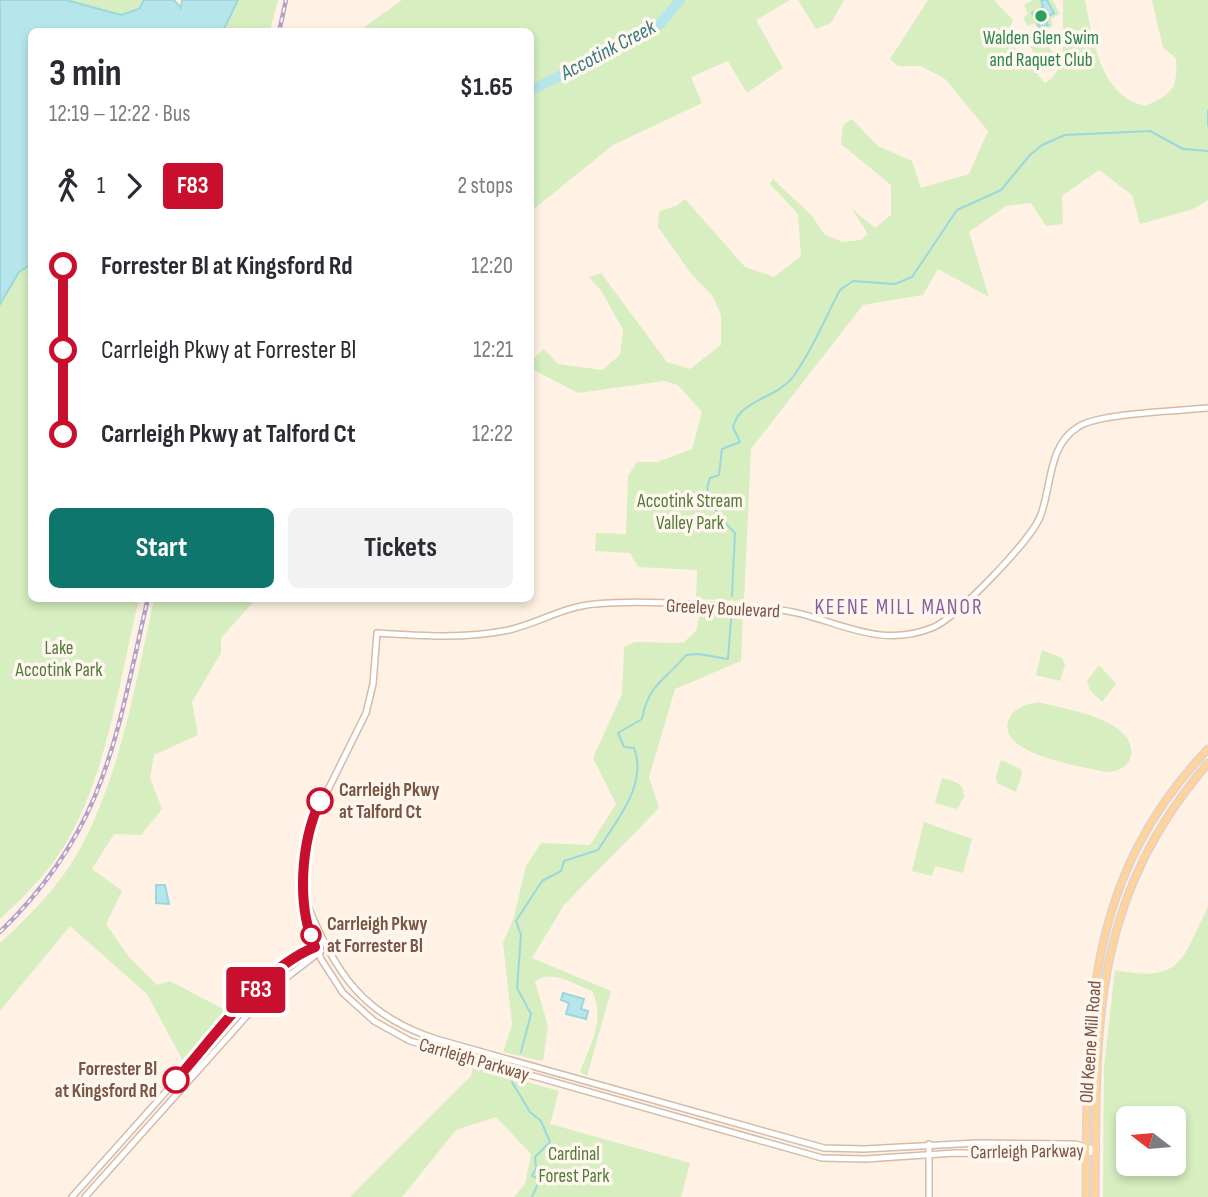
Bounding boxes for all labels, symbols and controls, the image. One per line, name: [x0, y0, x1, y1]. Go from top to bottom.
marker: Walden Glen Swim and Raquet Club: [1033, 8, 1049, 24]
water label: Accotink Creek: [555, 14, 661, 86]
place label: Walden Glen Swim and Raquet Club: [983, 27, 1099, 72]
text: 3 min: [49, 51, 122, 96]
text: $1.65: [460, 72, 513, 103]
text: 12:19 – 12:22 · Bus: [49, 100, 191, 128]
icon: walk: [49, 167, 87, 205]
icon: forward: [115, 167, 153, 205]
text: F83: [177, 171, 209, 200]
text: 1: [97, 172, 105, 200]
text: 2 stops: [457, 172, 513, 200]
text: Forrester Bl at Kingsford Rd: [101, 251, 353, 282]
text: 12:20: [471, 252, 513, 280]
text: Carrleigh Pkwy at Forrester Bl: [101, 335, 356, 366]
text: 12:21: [473, 336, 513, 364]
text: Carrleigh Pkwy at Talford Ct: [101, 419, 356, 450]
text: 12:22: [472, 420, 513, 448]
park label: Accotink Stream Valley Park: [636, 490, 743, 535]
button: Start: [49, 508, 274, 588]
button: Tickets: [288, 508, 513, 588]
street label: Greeley Boulevard: [665, 595, 781, 623]
district label: KEENE MILL MANOR: [814, 595, 984, 620]
park label: Lake Accotink Park: [15, 637, 103, 682]
place label: Carrleigh Pkwy at Talford Ct: [339, 779, 440, 824]
marker: Carrleigh Pkwy at Talford Ct: [307, 788, 333, 814]
place label: Carrleigh Pkwy at Forrester Bl: [327, 913, 428, 958]
marker: Carrleigh Pkwy at Forrester Bl: [301, 925, 321, 945]
line badge: F83: [216, 967, 296, 1013]
text: F83: [240, 975, 272, 1004]
street label: Old Keene Mill Road: [1075, 980, 1107, 1104]
street label: Carrleigh Parkway: [416, 1033, 532, 1087]
place label: Forrester Bl at Kingsford Rd: [55, 1058, 157, 1103]
marker: Forrester Bl at Kingsford Rd: [163, 1067, 189, 1093]
north arrow: [1116, 1106, 1186, 1176]
map controls: [1116, 1106, 1186, 1176]
street label: Carrleigh Parkway: [970, 1140, 1085, 1164]
park label: Cardinal Forest Park: [538, 1143, 610, 1188]

